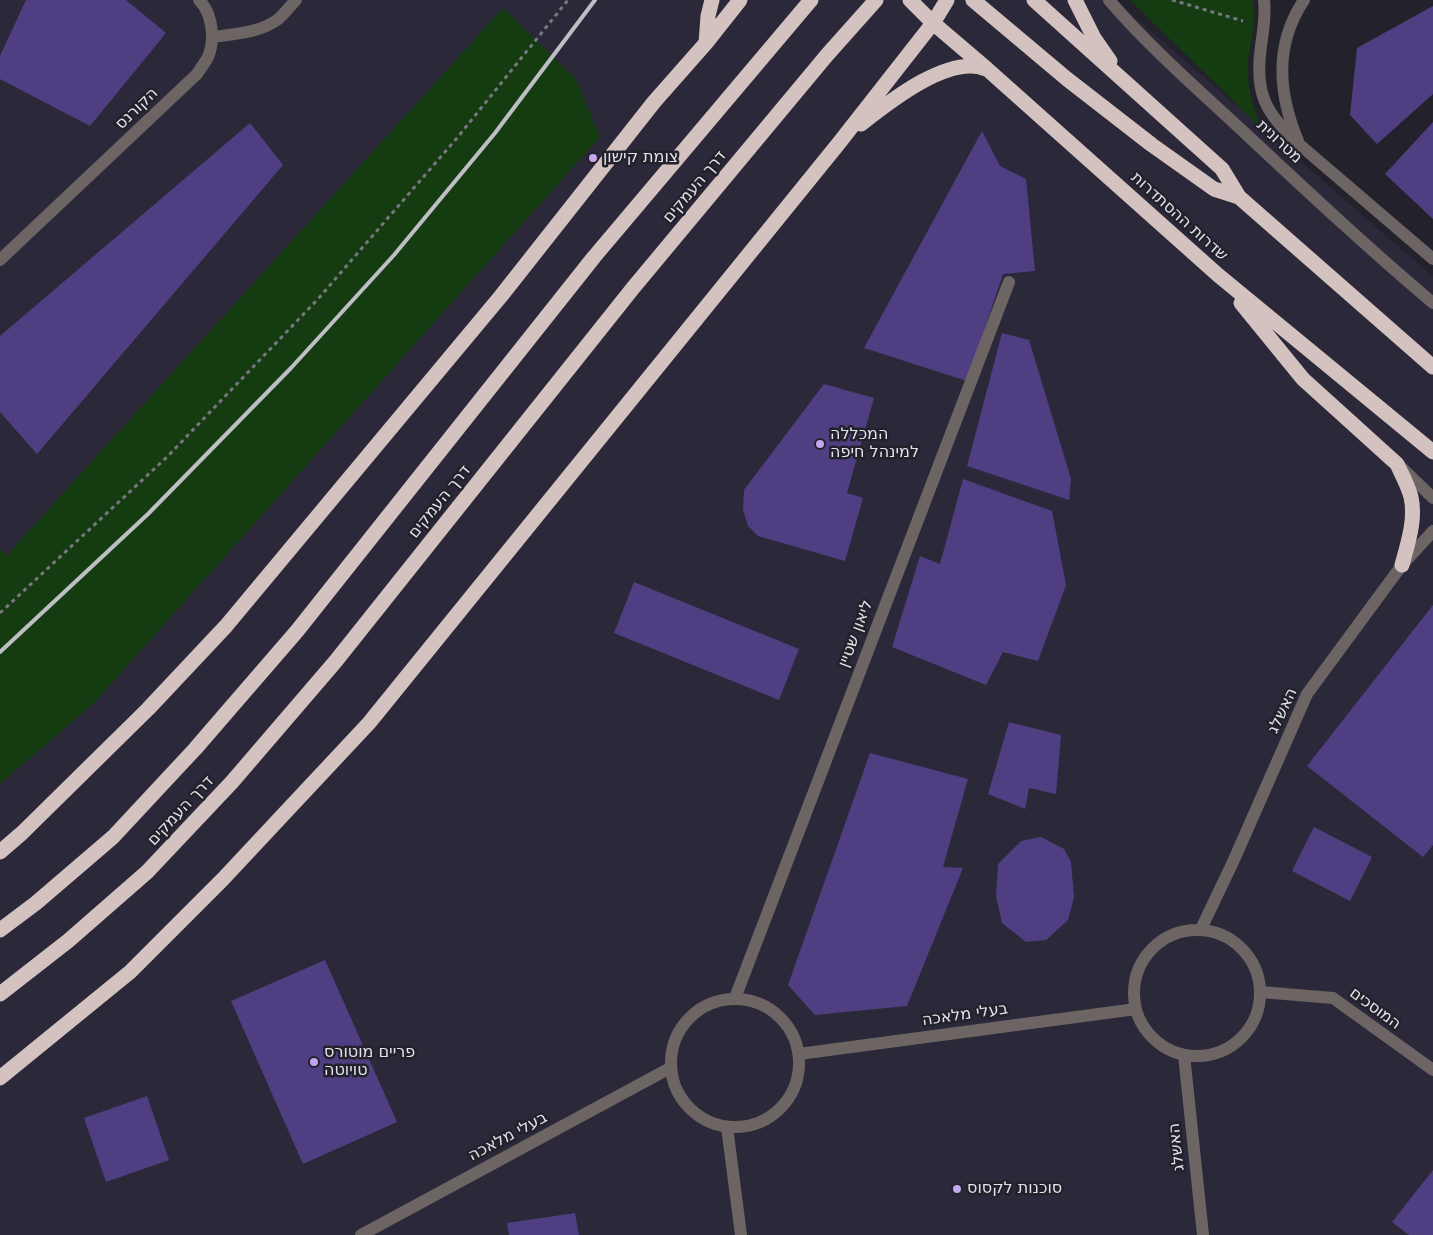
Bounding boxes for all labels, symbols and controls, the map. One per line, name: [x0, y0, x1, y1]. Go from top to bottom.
street label: הקורנס: [112, 84, 162, 134]
street label: מטרונית: [1252, 116, 1306, 168]
street label: דרך העמקים: [659, 147, 731, 227]
place label: צומת קישון: [603, 148, 678, 168]
marker: צומת קישון: [587, 152, 599, 164]
street label: שדרות ההסתדרות: [1127, 169, 1231, 265]
place label: המכללה למינהל חיפה: [830, 425, 919, 463]
marker: המכללה למינהל חיפה: [814, 438, 826, 450]
street label: דרך העמקים: [405, 462, 475, 542]
street label: ליאון שטיין: [834, 598, 878, 670]
street label: האשלג: [1264, 685, 1302, 737]
street label: דרך העמקים: [144, 772, 218, 850]
street label: המוסכים: [1346, 984, 1404, 1034]
street label: בעלי מלאכה: [921, 999, 1009, 1031]
place label: פריים מוטורס טויוטה: [324, 1043, 415, 1081]
marker: פריים מוטורס טויוטה: [308, 1056, 320, 1068]
street label: בעלי מלאכה: [465, 1108, 551, 1166]
street label: האשלג: [1165, 1122, 1189, 1172]
place label: סוכנות לקסוס: [967, 1179, 1062, 1199]
marker: סוכנות לקסוס: [951, 1183, 963, 1195]

